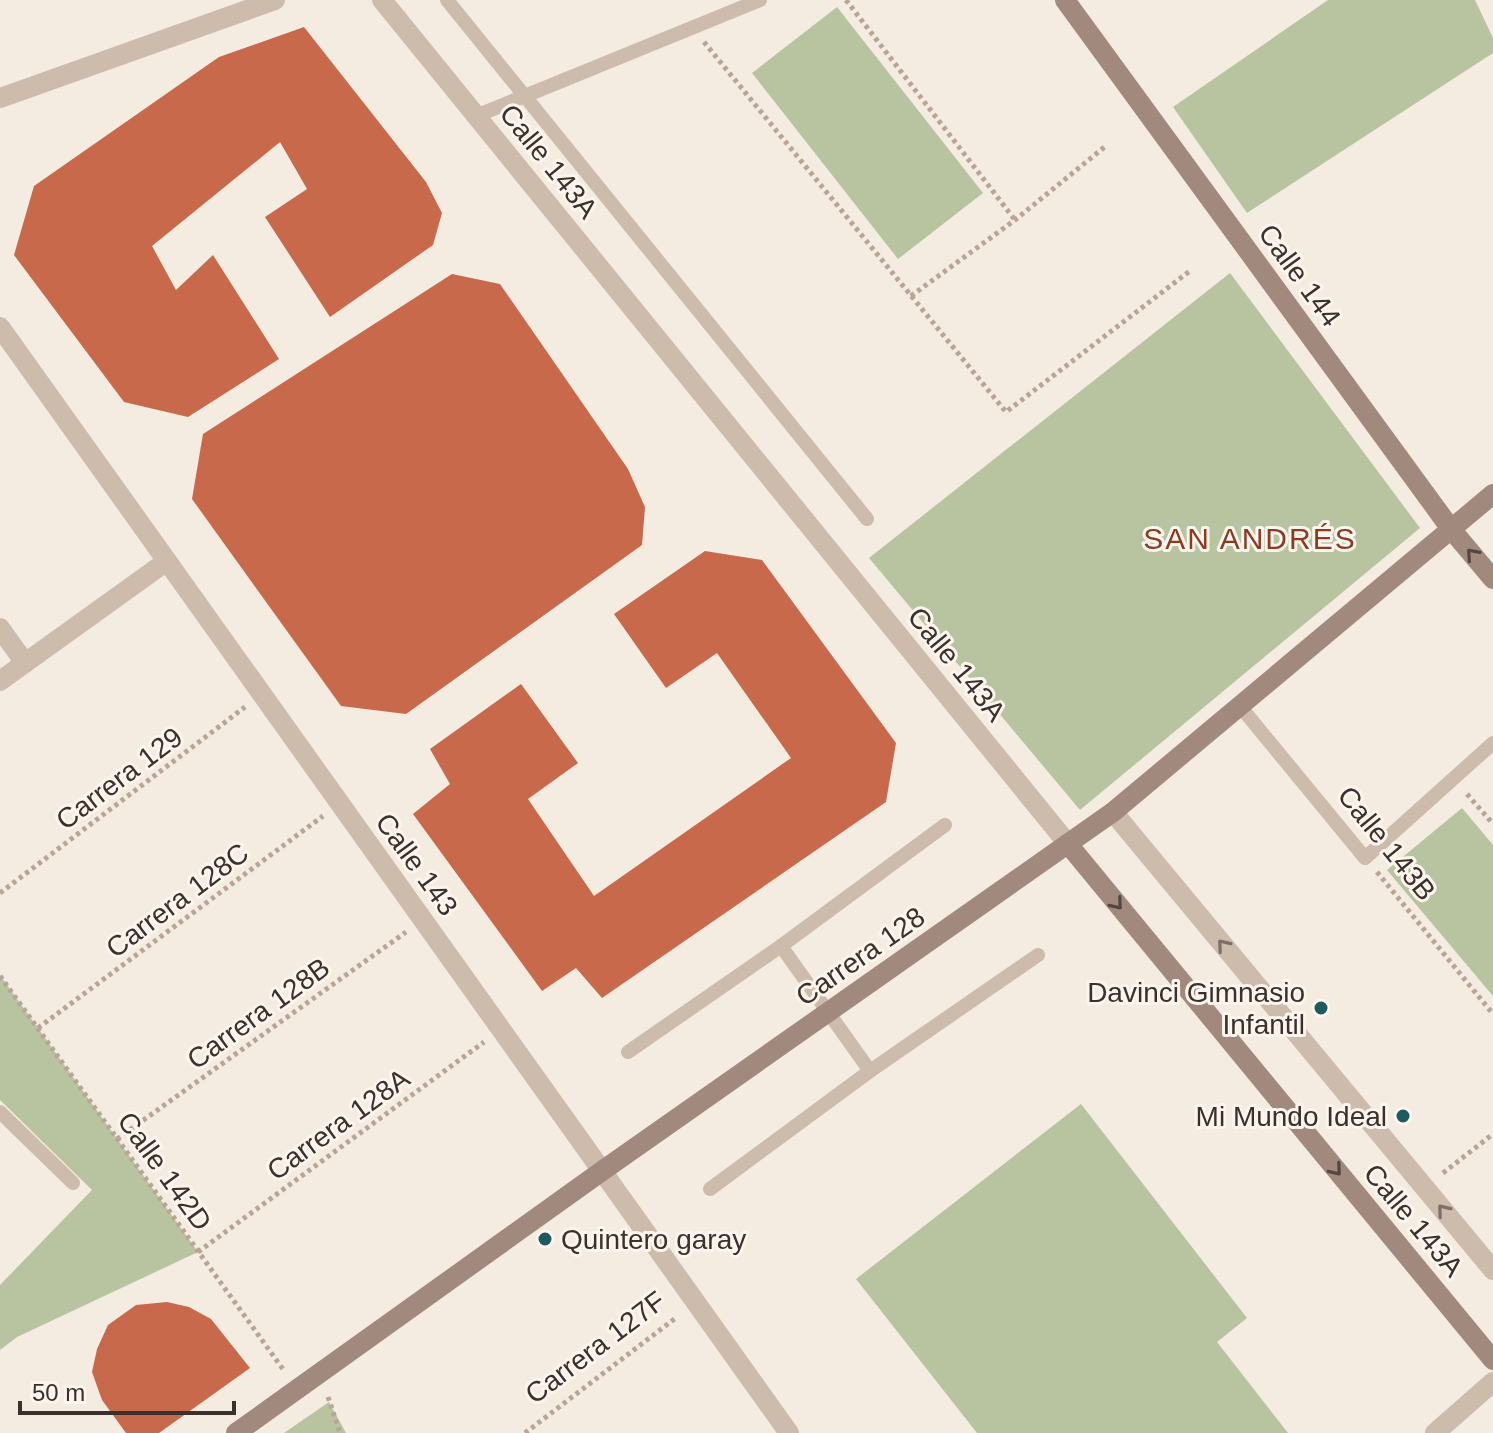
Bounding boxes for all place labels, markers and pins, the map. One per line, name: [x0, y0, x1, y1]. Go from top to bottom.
place label: Davinci Gimnasio Infantil: [1087, 977, 1305, 1040]
marker: Davinci Gimnasio Infantil: [1312, 999, 1330, 1017]
place label: Mi Mundo Ideal: [1196, 1101, 1387, 1132]
marker: Mi Mundo Ideal: [1394, 1107, 1412, 1125]
place label: Quintero garay: [561, 1224, 746, 1255]
marker: Quintero garay: [536, 1230, 554, 1248]

